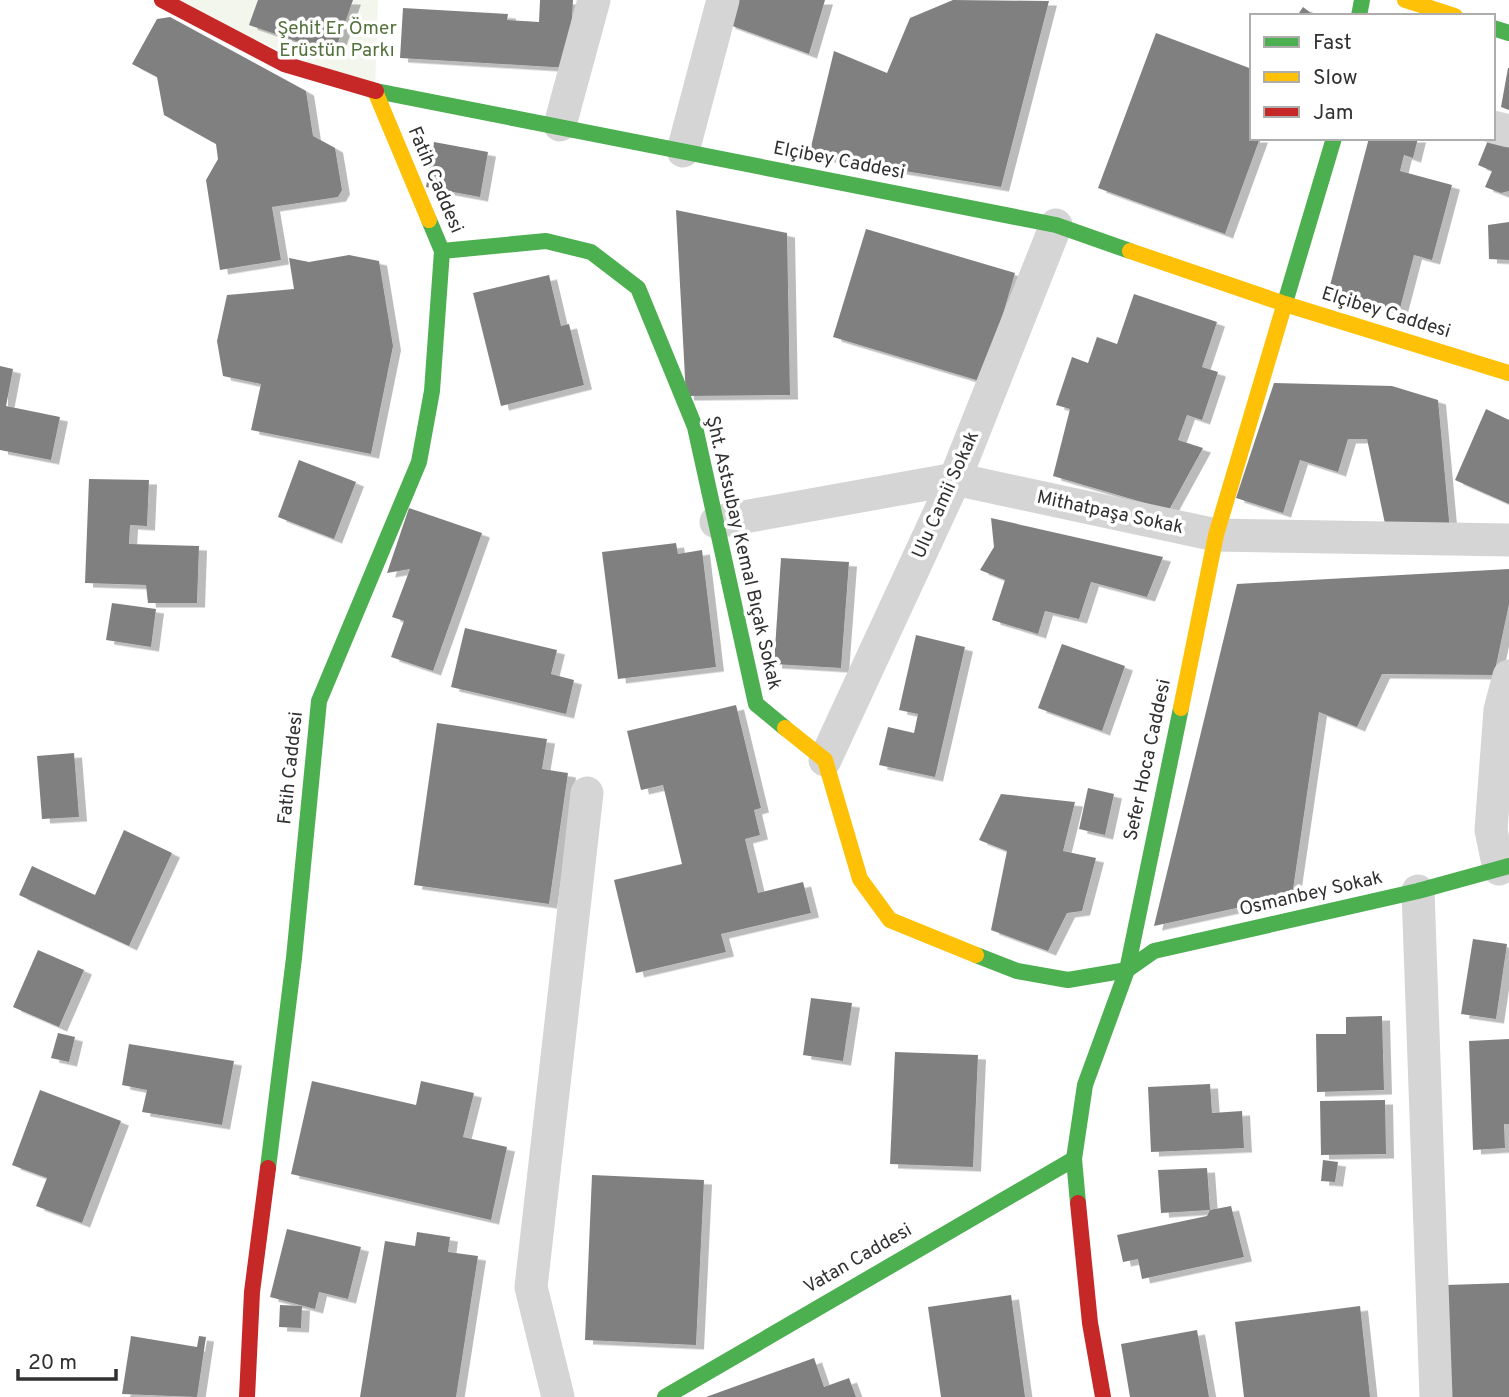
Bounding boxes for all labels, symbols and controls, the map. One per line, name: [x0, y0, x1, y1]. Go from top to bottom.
legend: [1250, 14, 1495, 140]
park label: Şehit Er Ömer Erüstün Parkı: [277, 16, 397, 63]
text: Fast: [1313, 30, 1352, 57]
text: Slow: [1313, 65, 1358, 92]
text: Jam: [1313, 100, 1354, 127]
street label: Fatih Caddesi: [402, 123, 468, 237]
street label: Elçibey Caddesi: [771, 136, 907, 186]
street label: Elçibey Caddesi: [1319, 282, 1453, 344]
street label: Şht. Astsubay Kemal Bıçak Sokak: [700, 414, 786, 692]
street label: Ulu Camii Sokak: [907, 427, 985, 563]
street label: Mithatpaşa Sokak: [1034, 486, 1186, 540]
street label: Sefer Hoca Caddesi: [1119, 677, 1177, 843]
street label: Fatih Caddesi: [273, 710, 309, 826]
street label: Osmanbey Sokak: [1237, 866, 1385, 922]
street label: Vatan Caddesi: [800, 1218, 916, 1300]
scale bar: [18, 1338, 116, 1382]
text: 20 m: [28, 1350, 77, 1377]

